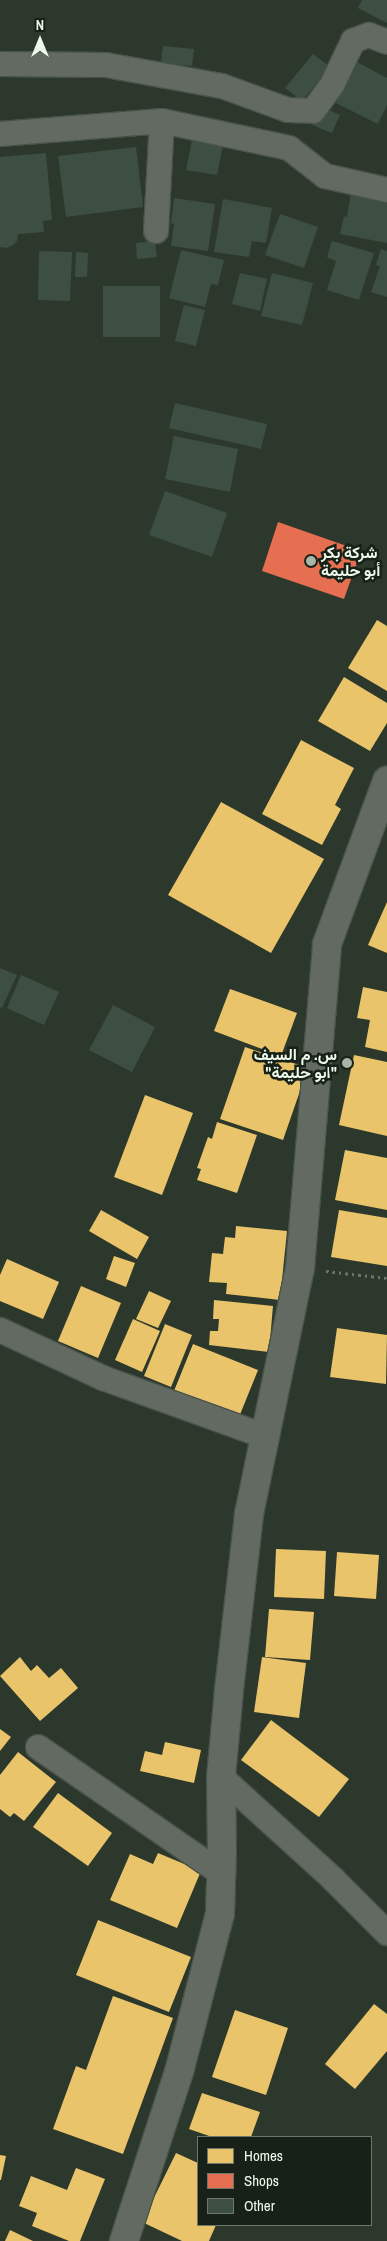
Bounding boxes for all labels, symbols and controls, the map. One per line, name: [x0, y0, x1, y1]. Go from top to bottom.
north arrow: [15, 15, 65, 65]
text: N: [36, 16, 44, 34]
place label: شركة بكر أبو حليمة: [321, 542, 380, 580]
marker: شركة بكر أبو حليمة: [305, 555, 317, 567]
place label: س. م السيف "ابو حليمة": [254, 1044, 337, 1082]
marker: س. م السيف "ابو حليمة": [341, 1057, 353, 1069]
legend: [197, 2136, 372, 2226]
text: Homes: [244, 2145, 283, 2166]
text: Shops: [244, 2170, 279, 2191]
text: Other: [244, 2195, 275, 2216]

